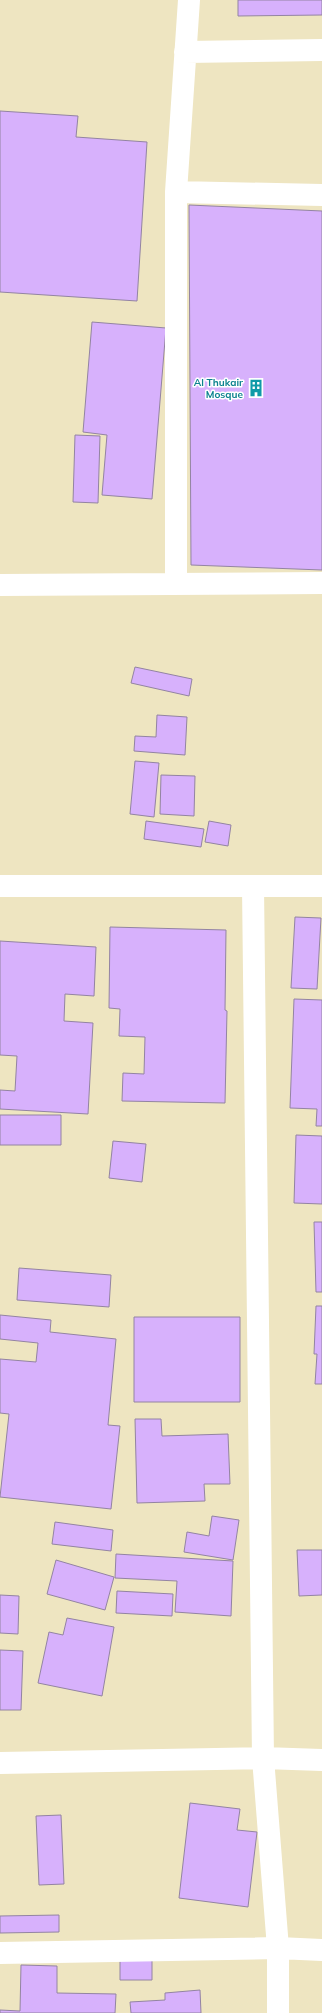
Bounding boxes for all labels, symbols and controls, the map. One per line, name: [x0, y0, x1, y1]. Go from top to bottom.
place label: Al Thukair Mosque: [194, 376, 244, 401]
building icon: Al Thukair Mosque: [246, 378, 266, 398]

